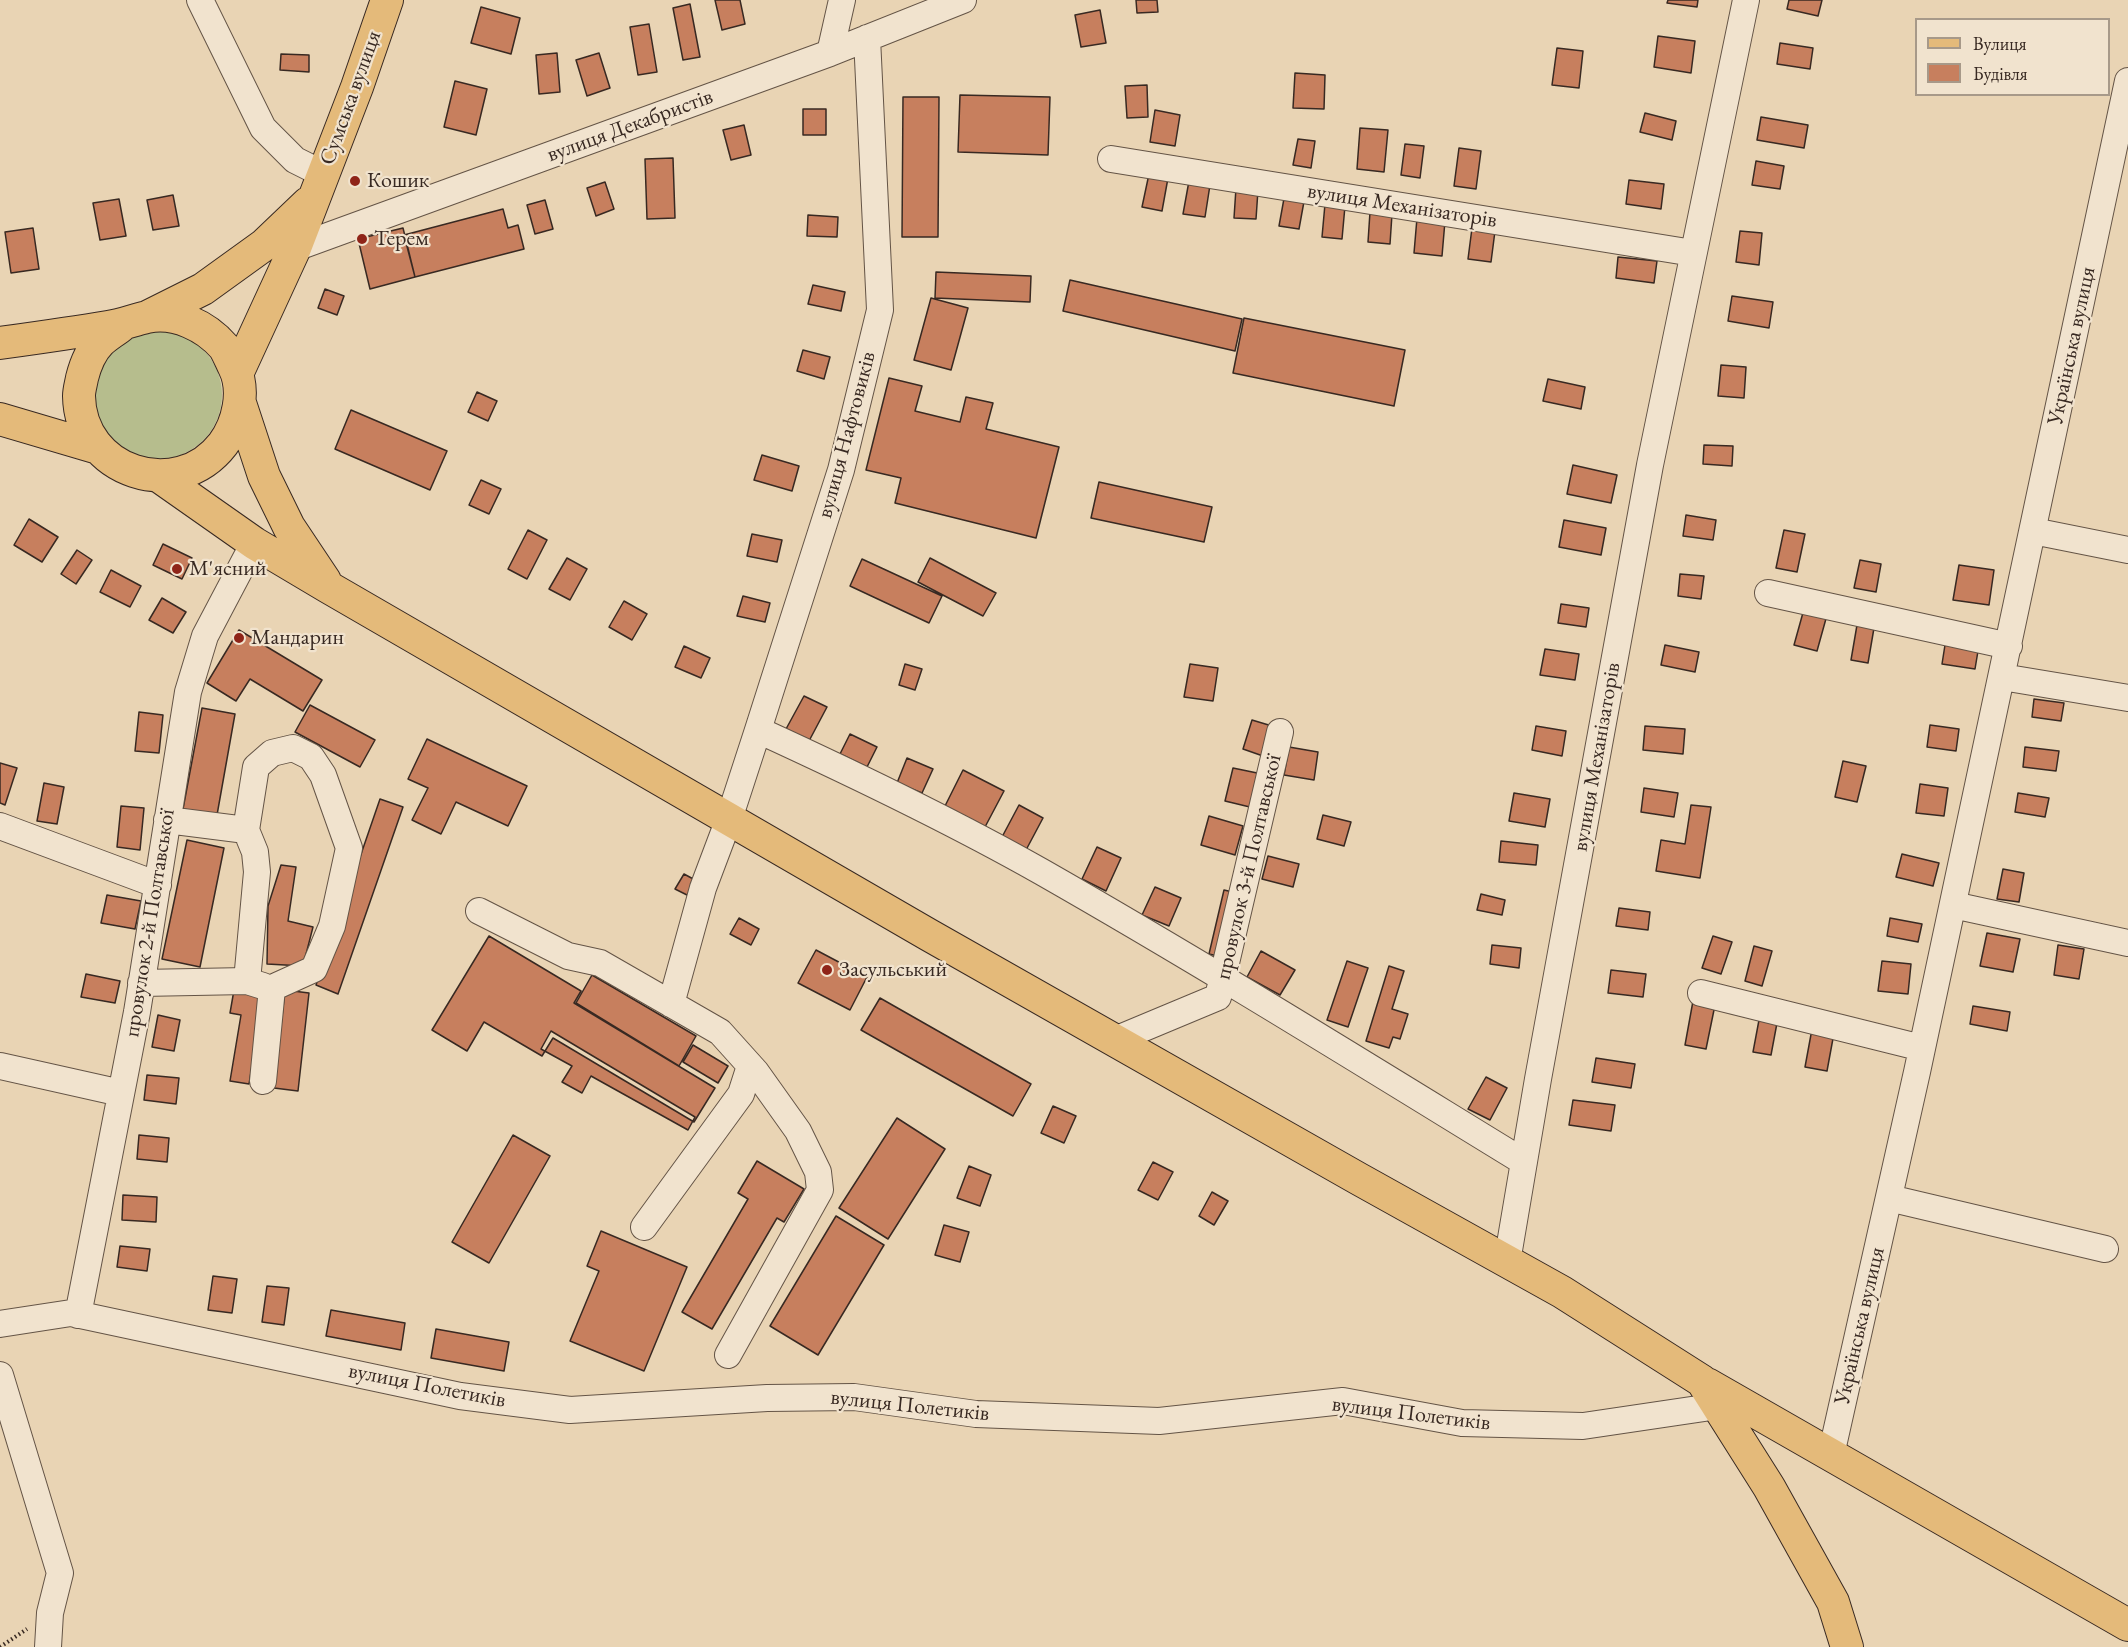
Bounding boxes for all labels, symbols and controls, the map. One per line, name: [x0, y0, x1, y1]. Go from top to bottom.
legend: [1915, 18, 2110, 96]
street label: Сумська вулиця: [314, 27, 388, 169]
text: Вулиця: [1973, 32, 2026, 55]
text: Будівля: [1973, 62, 2028, 85]
street label: вулиця Декабристів: [543, 84, 717, 168]
place label: Кошик: [367, 168, 429, 194]
marker: Кошик: [348, 174, 362, 188]
street label: вулиця Механізаторів: [1305, 178, 1499, 234]
place label: Терем: [374, 226, 429, 252]
marker: Терем: [355, 232, 369, 246]
street label: Українська вулиця: [2042, 264, 2102, 428]
street label: вулиця Нафтовиків: [812, 349, 882, 521]
place label: М'ясний: [189, 556, 266, 582]
marker: М'ясний: [170, 562, 184, 576]
place label: Мандарин: [251, 625, 344, 651]
marker: Мандарин: [232, 631, 246, 645]
street label: вулиця Механізаторів: [1567, 660, 1627, 854]
street label: провулок 3-й Полтавської: [1210, 752, 1288, 982]
street label: провулок 2-й Полтавської: [119, 807, 181, 1039]
place label: Засульський: [839, 957, 947, 983]
marker: Засульський: [820, 963, 834, 977]
street label: Українська вулиця: [1829, 1245, 1891, 1407]
street label: вулиця Полетиків: [346, 1358, 508, 1414]
street label: вулиця Полетиків: [829, 1385, 991, 1427]
street label: вулиця Полетиків: [1330, 1391, 1492, 1437]

